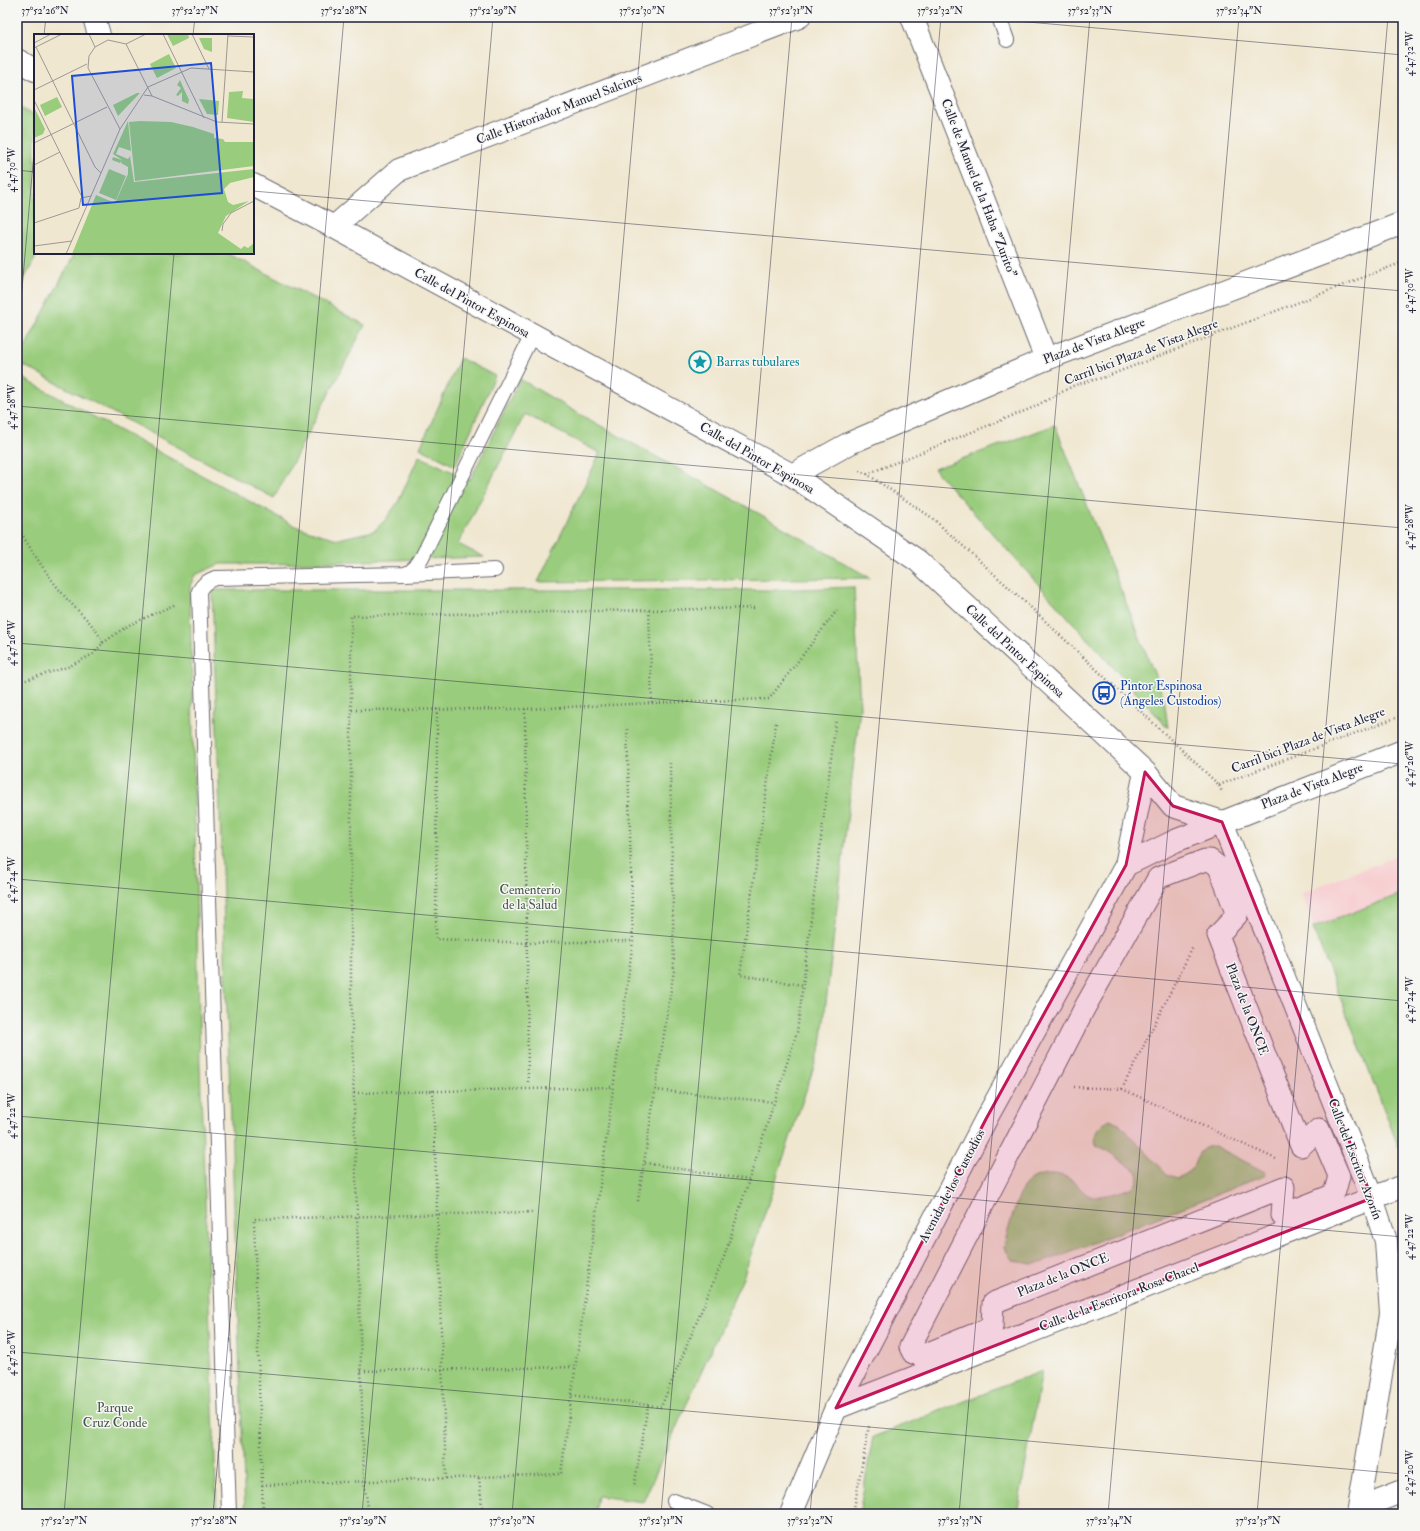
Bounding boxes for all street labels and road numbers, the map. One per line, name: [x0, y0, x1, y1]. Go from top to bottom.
street label: Calle Historiador Manuel Salcines: [474, 70, 645, 148]
street label: Calle de Manuel de la Haba "Zurito": [938, 97, 1021, 280]
street label: Calle del Pintor Espinosa: [411, 265, 533, 343]
street label: Plaza de Vista Alegre: [1041, 314, 1148, 368]
street label: Carril bici Plaza de Vista Alegre: [1062, 315, 1221, 389]
street label: Calle del Pintor Espinosa: [696, 419, 818, 499]
street label: Calle del Pintor Espinosa: [961, 601, 1068, 702]
street label: Carril bici Plaza de Vista Alegre: [1229, 703, 1388, 777]
street label: Plaza de Vista Alegre: [1259, 759, 1366, 813]
street label: Plaza de la ONCE: [1222, 961, 1272, 1057]
street label: Calle del Escritor Azorín: [1324, 1096, 1386, 1222]
street label: Avenida de los Custodios: [915, 1126, 989, 1246]
street label: Plaza de la ONCE: [1015, 1249, 1111, 1301]
street label: Calle de la Escritora Rosa Chacel: [1037, 1259, 1202, 1335]

